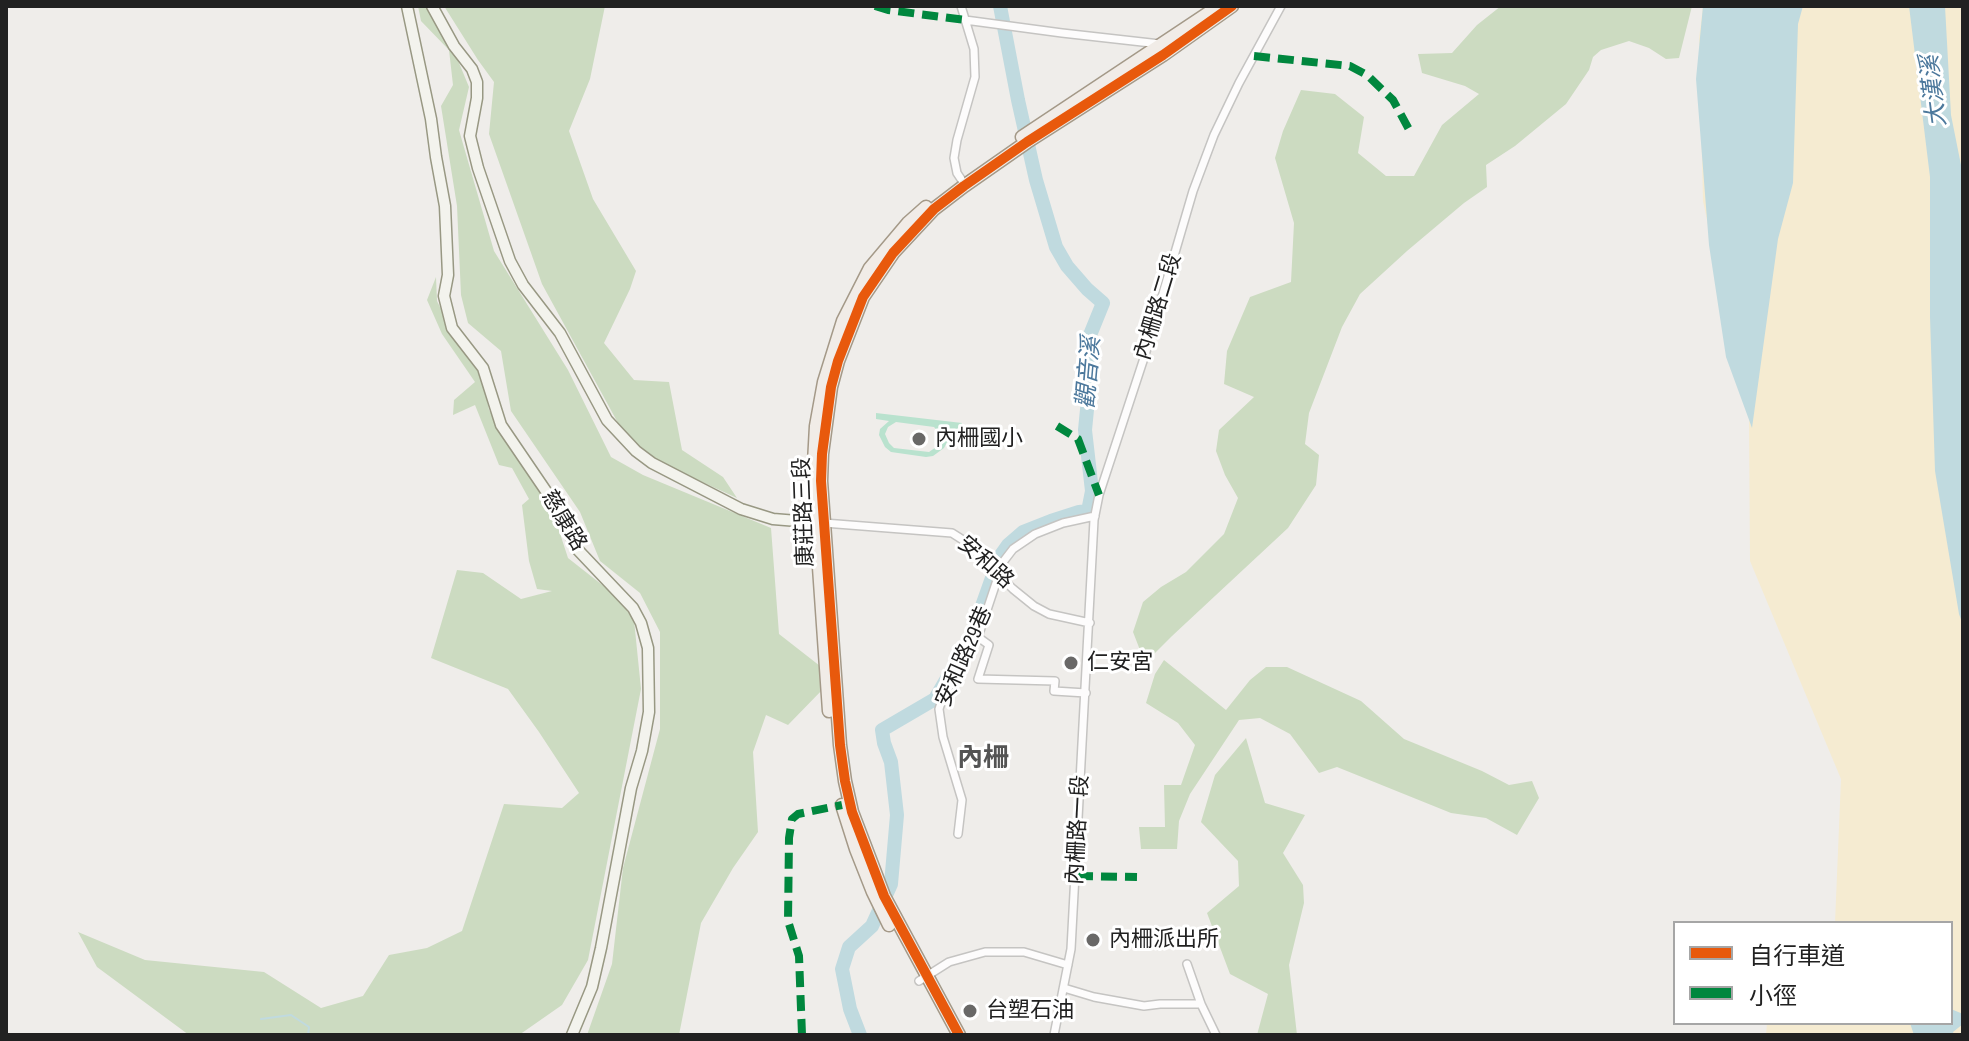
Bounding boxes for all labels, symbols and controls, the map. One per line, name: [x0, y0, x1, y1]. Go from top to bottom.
water label: 大漢溪: [1916, 54, 1954, 128]
street label: 內柵路二段: [1130, 251, 1188, 363]
water label: 觀音溪: [1073, 336, 1107, 410]
place label: 內柵國小: [935, 426, 1023, 452]
marker: 內柵國小: [910, 430, 928, 448]
street label: 康莊路三段: [790, 457, 820, 567]
street label: 慈康路: [535, 486, 591, 556]
street label: 安和路: [952, 531, 1018, 595]
street label: 安和路29巷: [931, 603, 999, 711]
place label: 仁安宮: [1087, 650, 1153, 676]
marker: 仁安宮: [1062, 654, 1080, 672]
district label: 內柵: [957, 743, 1009, 775]
street label: 內柵路一段: [1063, 774, 1095, 886]
legend: [1673, 921, 1953, 1025]
place label: 內柵派出所: [1109, 927, 1219, 953]
marker: 內柵派出所: [1084, 931, 1102, 949]
text: 自行車道: [1749, 942, 1845, 971]
text: 小徑: [1749, 982, 1797, 1011]
place label: 台塑石油: [986, 998, 1074, 1024]
marker: 台塑石油: [961, 1002, 979, 1020]

